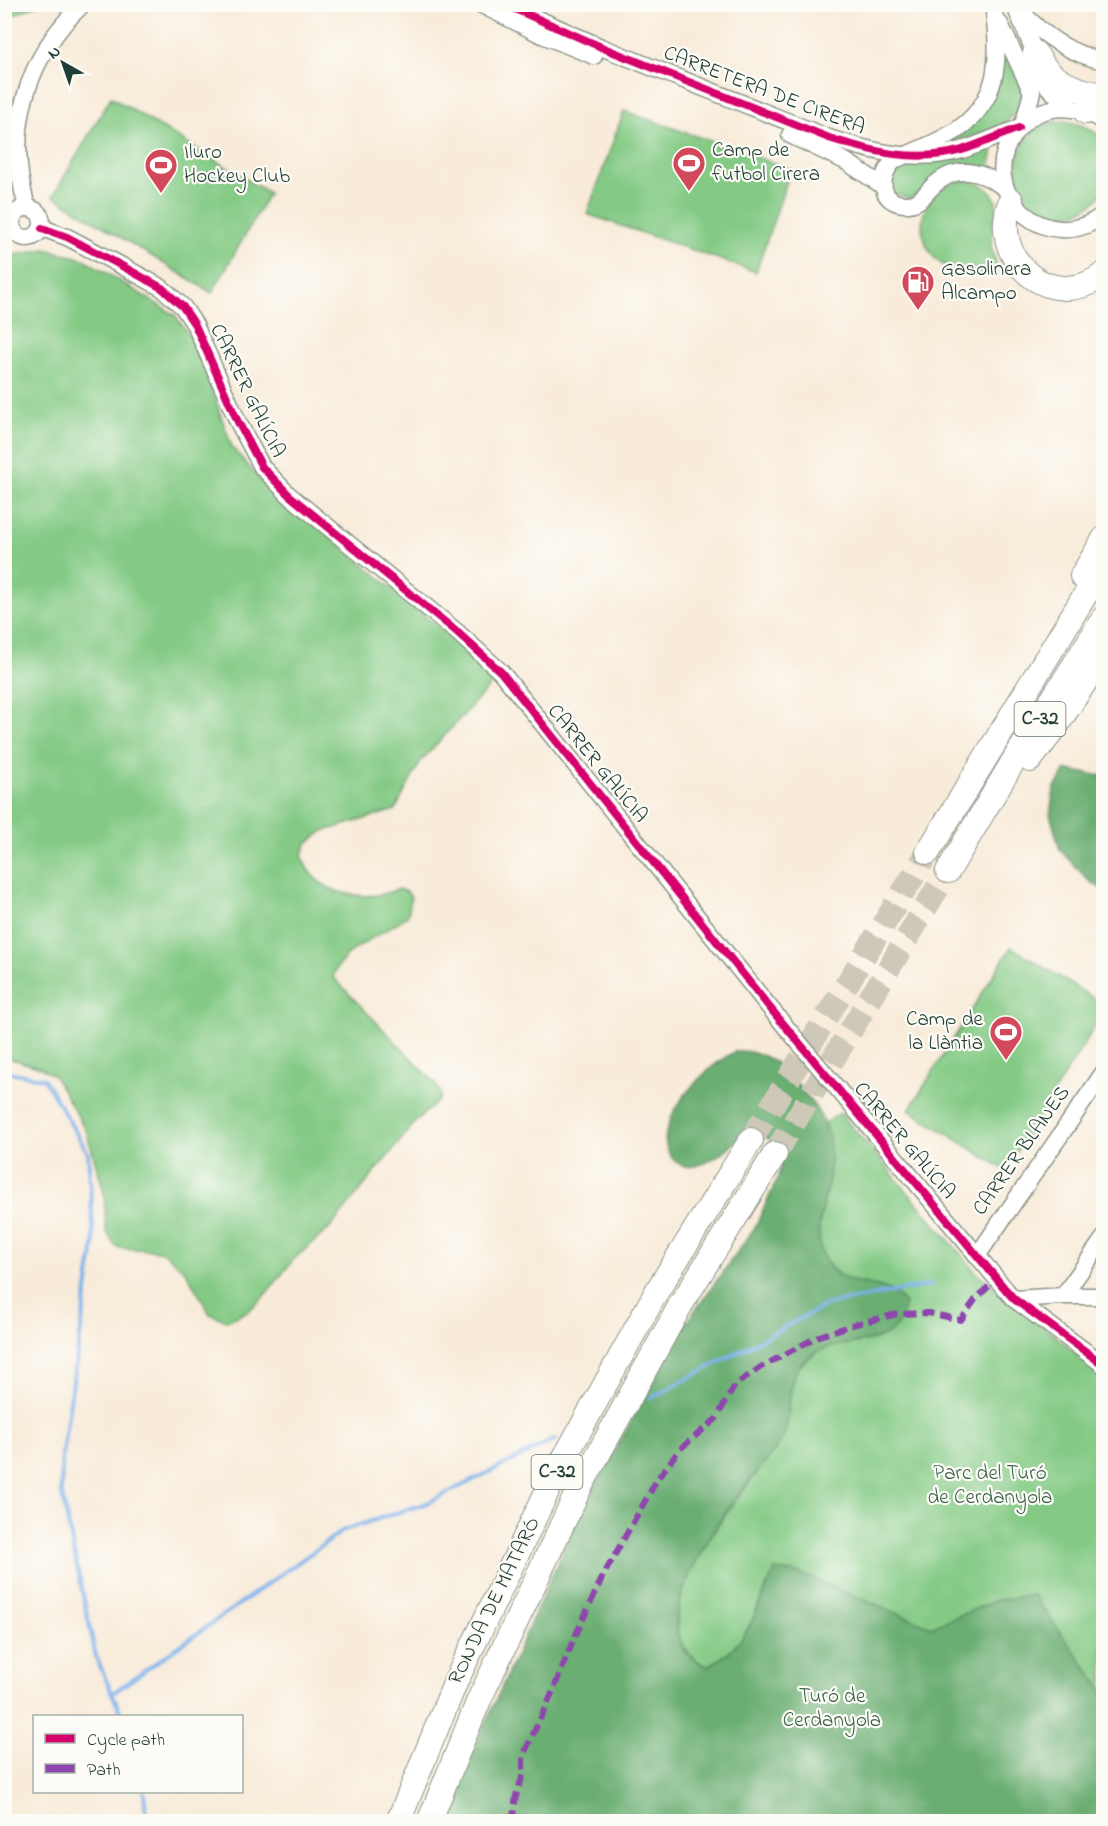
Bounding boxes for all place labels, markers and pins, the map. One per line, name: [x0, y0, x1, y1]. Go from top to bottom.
place label: Camp de futbol Cirera: [712, 136, 820, 190]
place label: Iluro Hockey Club: [184, 138, 290, 194]
sports icon: Camp de futbol Cirera: [671, 145, 707, 192]
sports icon: Iluro Hockey Club: [143, 147, 179, 194]
place label: Gasolinera Alcampo: [941, 255, 1031, 309]
fuel station icon: Gasolinera Alcampo: [900, 264, 936, 311]
place label: Camp de la Llàntia: [906, 1005, 984, 1059]
sports icon: Camp de la Llàntia: [988, 1014, 1024, 1061]

